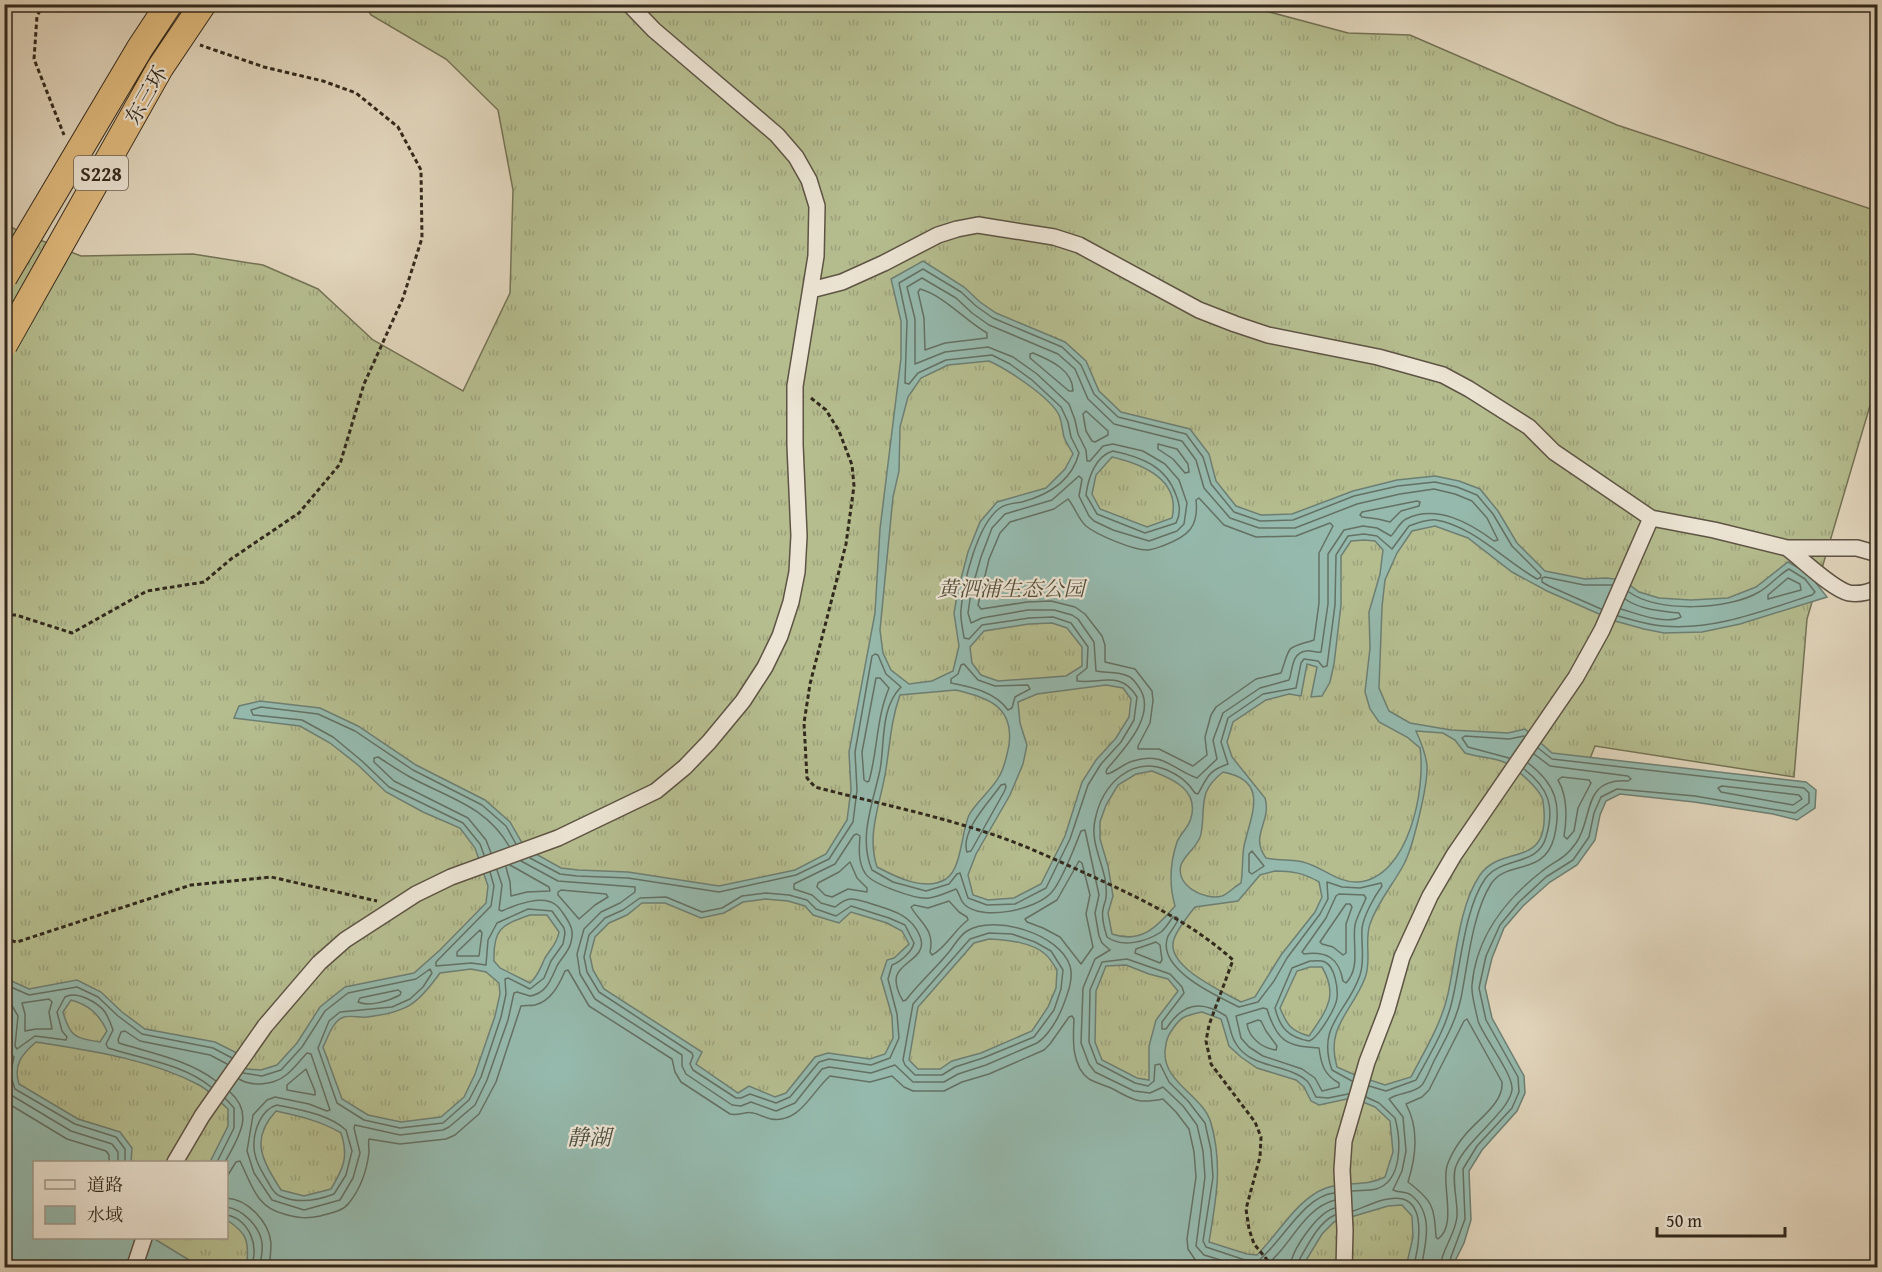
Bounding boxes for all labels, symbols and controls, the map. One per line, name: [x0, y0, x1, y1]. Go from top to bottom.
street label: 东三环: [117, 60, 175, 130]
road number: S228: [74, 156, 128, 190]
park label: 黄泗浦生态公园: [938, 573, 1087, 604]
water label: 静湖: [567, 1121, 615, 1153]
legend: [33, 1161, 228, 1239]
text: 道路: [87, 1171, 123, 1198]
scale bar: [1657, 1200, 1784, 1238]
text: 水域: [87, 1201, 123, 1228]
text: 50 m: [1666, 1207, 1702, 1234]

